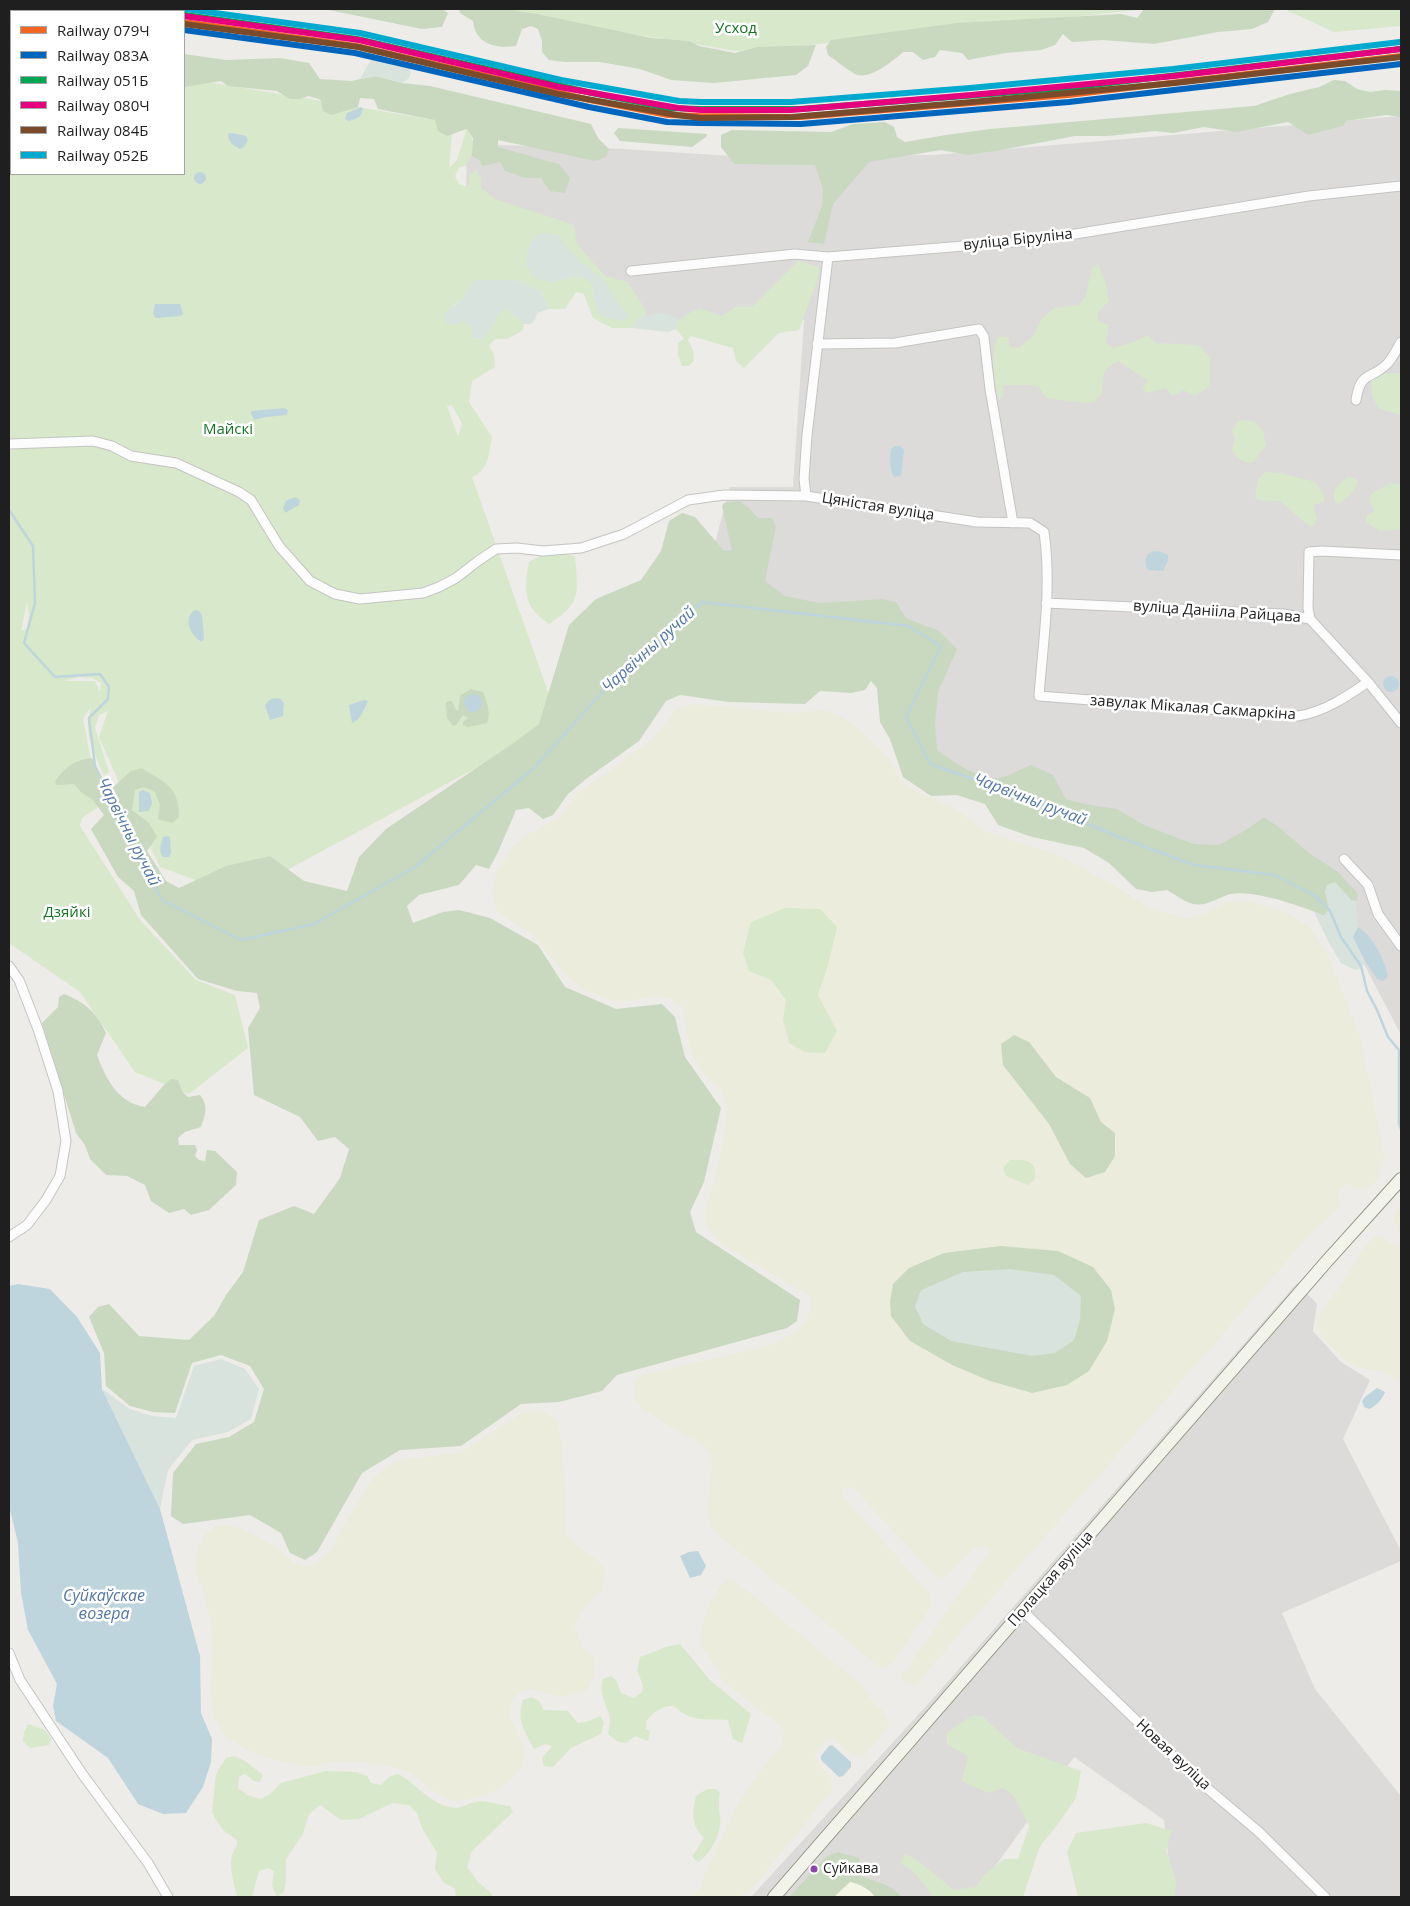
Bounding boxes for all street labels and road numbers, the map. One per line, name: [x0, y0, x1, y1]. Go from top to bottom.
street label: вуліца Біруліна: [962, 225, 1074, 255]
street label: Цяністая вуліца: [820, 489, 936, 525]
street label: вуліца Данііла Райцава: [1132, 597, 1302, 627]
street label: завулак Мікалая Сакмаркіна: [1090, 692, 1296, 724]
street label: Полацкая вуліца: [1005, 1528, 1097, 1630]
street label: Новая вуліца: [1132, 1716, 1214, 1794]

